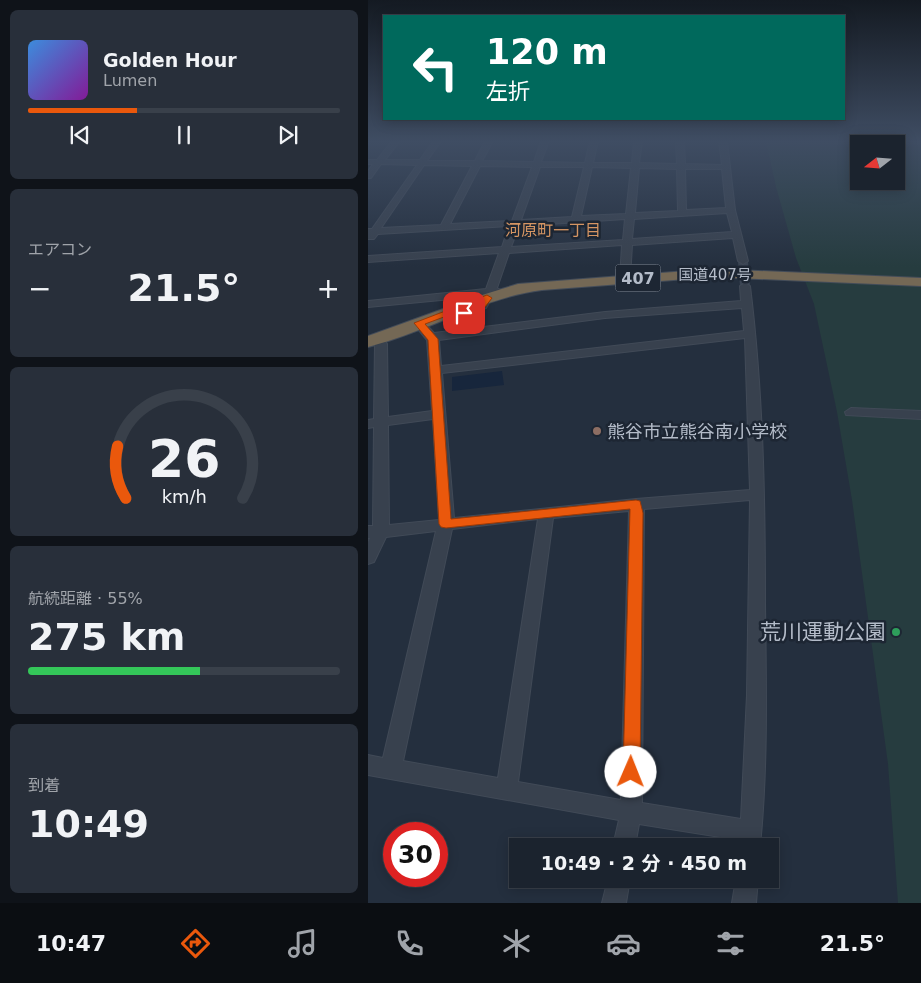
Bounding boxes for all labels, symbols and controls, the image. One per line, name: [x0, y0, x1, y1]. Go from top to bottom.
text: 120 m: [486, 32, 608, 72]
icon: left: [403, 35, 468, 100]
text: Golden Hour: [103, 49, 237, 71]
text: Lumen: [103, 71, 157, 90]
text: 左折: [486, 79, 530, 104]
icon: previous: [66, 121, 94, 149]
icon: pause: [170, 121, 198, 149]
icon: next: [274, 121, 302, 149]
north arrow: [850, 135, 906, 190]
map controls: [850, 135, 905, 190]
district label: 河原町一丁目: [505, 221, 601, 240]
text: エアコン: [28, 240, 92, 259]
road number: 407: [616, 264, 660, 292]
text: 21.5°: [128, 266, 240, 310]
street label: 国道407号: [678, 266, 752, 284]
text: −: [28, 272, 51, 305]
text: +: [317, 272, 340, 305]
pin: [443, 292, 485, 334]
icon: arrive: [450, 299, 478, 327]
place label: 熊谷市立熊谷南小学校: [607, 421, 787, 442]
marker: 熊谷市立熊谷南小学校: [591, 425, 603, 437]
text: 26: [148, 429, 220, 489]
text: km/h: [161, 486, 207, 507]
text: 航続距離 · 55%: [28, 589, 143, 608]
text: 275 km: [28, 615, 185, 659]
place label: 荒川運動公園: [760, 620, 886, 644]
marker: 荒川運動公園: [890, 626, 902, 638]
position arrow: [604, 745, 656, 797]
text: 到着: [28, 776, 60, 795]
text: 10:49: [28, 802, 149, 846]
speed limit sign: 30: [383, 822, 448, 887]
text: 10:49 · 2 分 · 450 m: [541, 852, 747, 874]
icon: directions: [178, 926, 213, 961]
icon: music: [285, 926, 320, 961]
icon: phone: [392, 926, 427, 961]
icon: climate: [499, 926, 534, 961]
icon: car: [606, 926, 641, 961]
icon: filters: [713, 926, 748, 961]
text: 10:47: [36, 931, 106, 956]
text: 21.5°: [820, 931, 885, 956]

